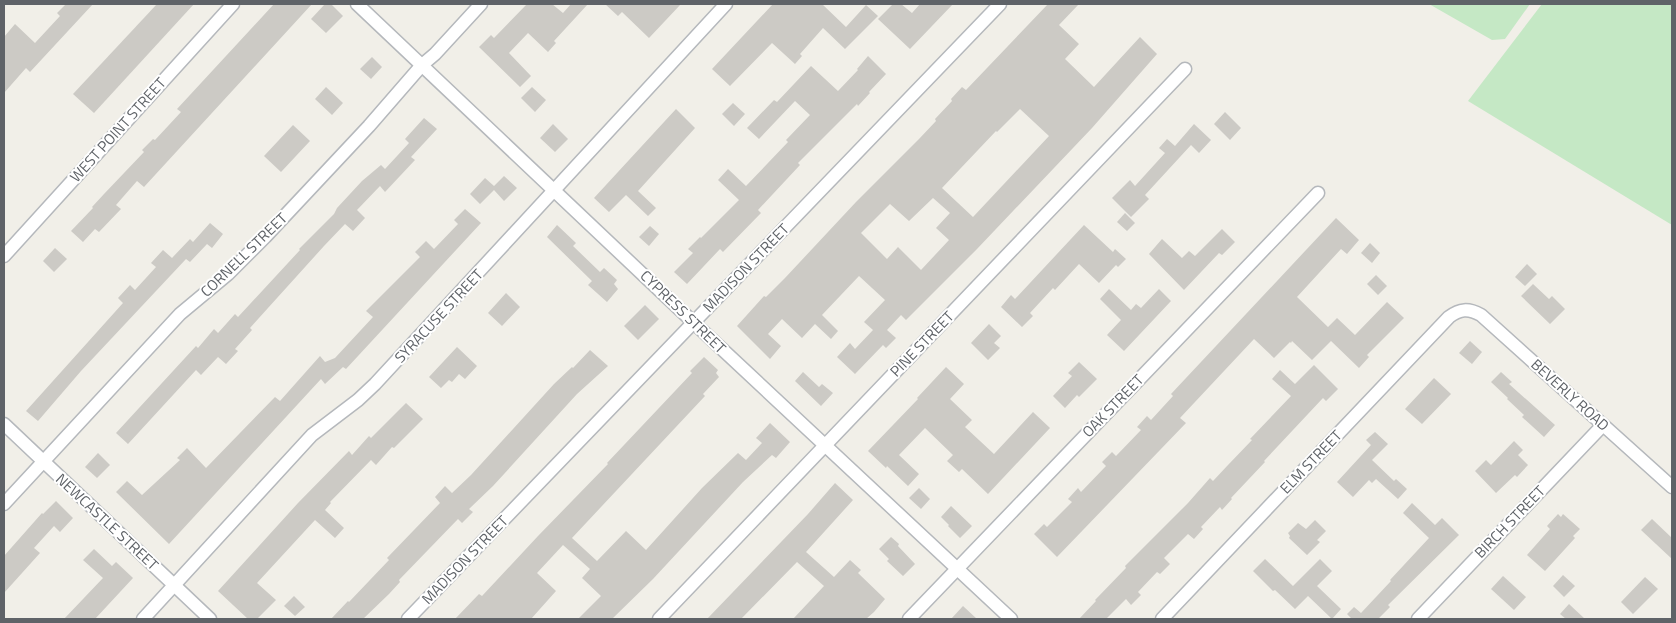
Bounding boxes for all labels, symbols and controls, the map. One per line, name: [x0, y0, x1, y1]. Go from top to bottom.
street label: WEST POINT STREET: [64, 72, 171, 187]
street label: CORNELL STREET: [195, 207, 292, 302]
street label: MADISON STREET: [697, 218, 794, 317]
street label: SYRACUSE STREET: [389, 263, 488, 368]
street label: CYPRESS STREET: [635, 264, 732, 359]
street label: PINE STREET: [884, 305, 959, 382]
street label: BEVERLY ROAD: [1526, 353, 1615, 436]
street label: OAK STREET: [1076, 369, 1149, 443]
street label: ELM STREET: [1274, 424, 1347, 499]
street label: NEWCASTLE STREET: [51, 468, 164, 576]
street label: BIRCH STREET: [1469, 480, 1550, 563]
street label: MADISON STREET: [416, 510, 513, 609]

